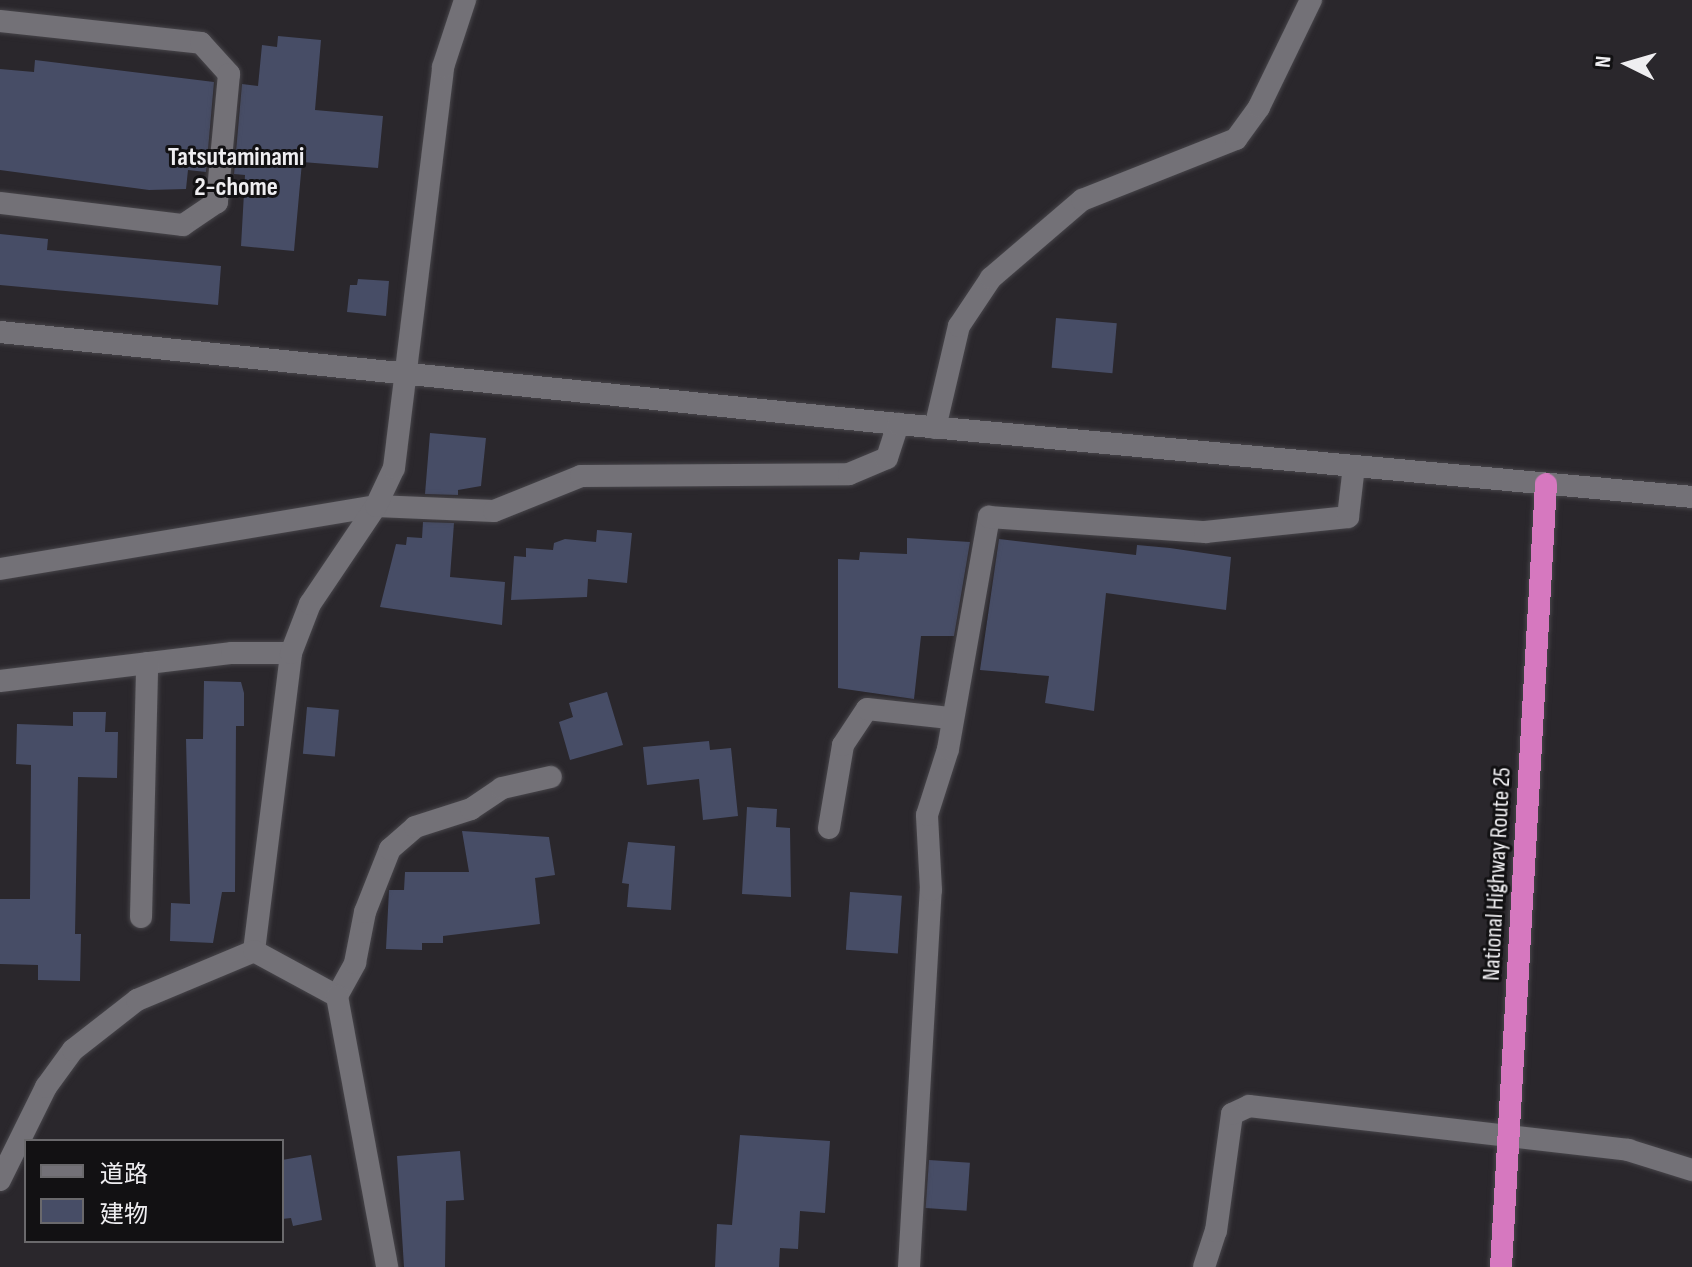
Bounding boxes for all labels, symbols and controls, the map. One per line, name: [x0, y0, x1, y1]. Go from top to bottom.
north arrow: [1588, 24, 1668, 104]
text: N: [1590, 55, 1618, 69]
district label: Tatsutaminami 2-chome: [168, 142, 304, 204]
street label: National Highway Route 25: [1477, 767, 1517, 981]
legend: [24, 1139, 284, 1243]
text: 道路: [100, 1160, 148, 1189]
text: 建物: [100, 1200, 148, 1229]

